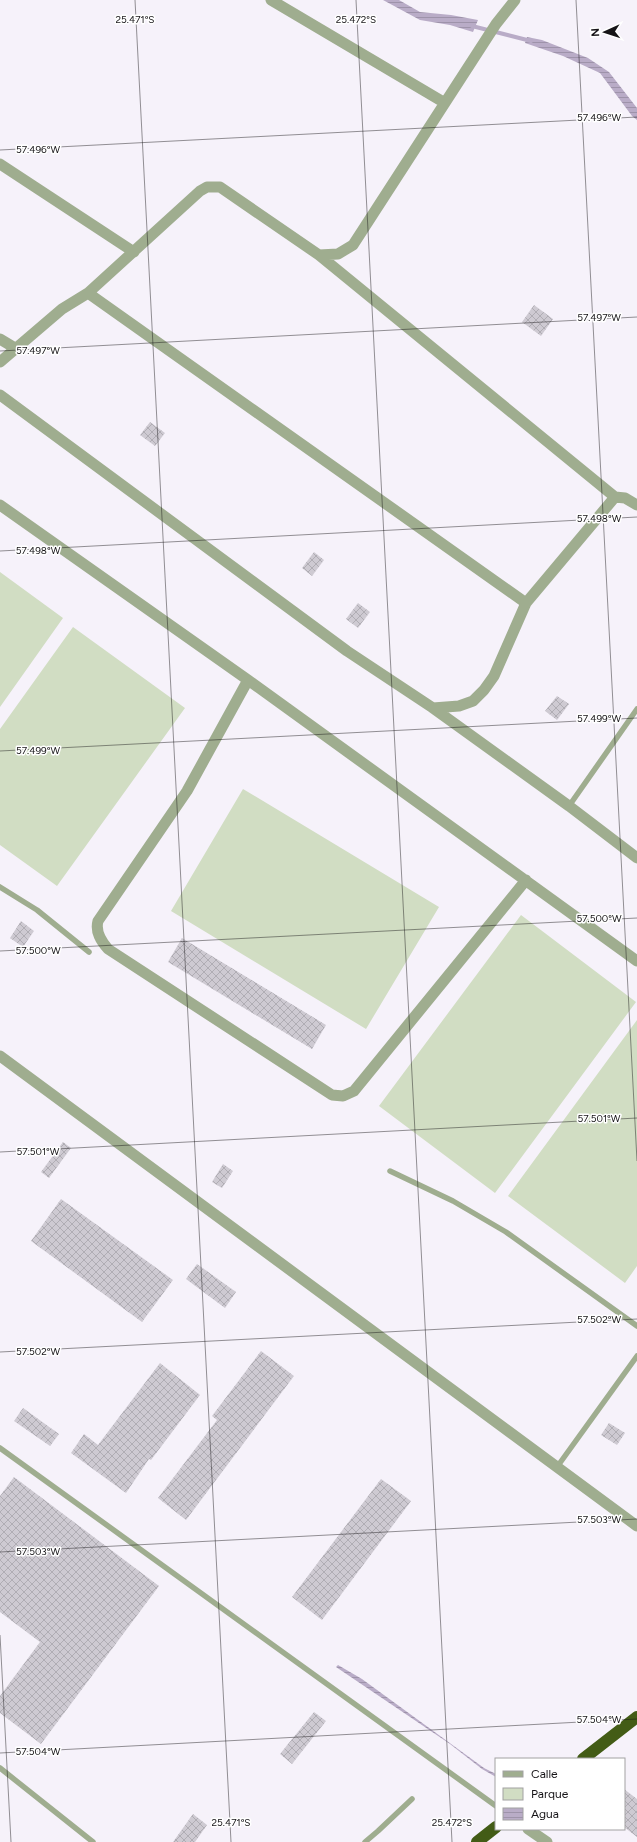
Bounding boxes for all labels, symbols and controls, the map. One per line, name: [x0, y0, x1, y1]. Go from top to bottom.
north arrow: [585, 12, 625, 52]
text: 25.471°S: [116, 13, 154, 26]
text: 25.472°S: [336, 13, 376, 26]
text: N: [589, 28, 602, 37]
text: 57.496°W: [577, 111, 621, 124]
text: 57.496°W: [16, 143, 60, 156]
text: 57.497°W: [577, 311, 621, 324]
text: 57.497°W: [16, 344, 60, 357]
text: 57.498°W: [577, 512, 622, 525]
text: 57.498°W: [16, 544, 61, 557]
text: 57.499°W: [577, 712, 621, 725]
text: 57.499°W: [16, 744, 60, 757]
text: 57.500°W: [576, 912, 622, 925]
text: 57.500°W: [15, 944, 61, 957]
text: 57.501°W: [578, 1112, 621, 1125]
text: 57.501°W: [17, 1145, 60, 1158]
text: 57.502°W: [577, 1313, 622, 1326]
text: 57.502°W: [16, 1345, 61, 1358]
text: 57.503°W: [577, 1513, 621, 1526]
text: 57.503°W: [16, 1545, 60, 1558]
text: 57.504°W: [577, 1713, 622, 1726]
text: 57.504°W: [16, 1745, 61, 1758]
legend: [495, 1758, 625, 1830]
text: Calle: [531, 1767, 558, 1781]
text: Parque: [531, 1787, 569, 1801]
text: Agua: [531, 1807, 559, 1821]
text: 25.471°S: [212, 1816, 250, 1829]
text: 25.472°S: [432, 1816, 472, 1829]

